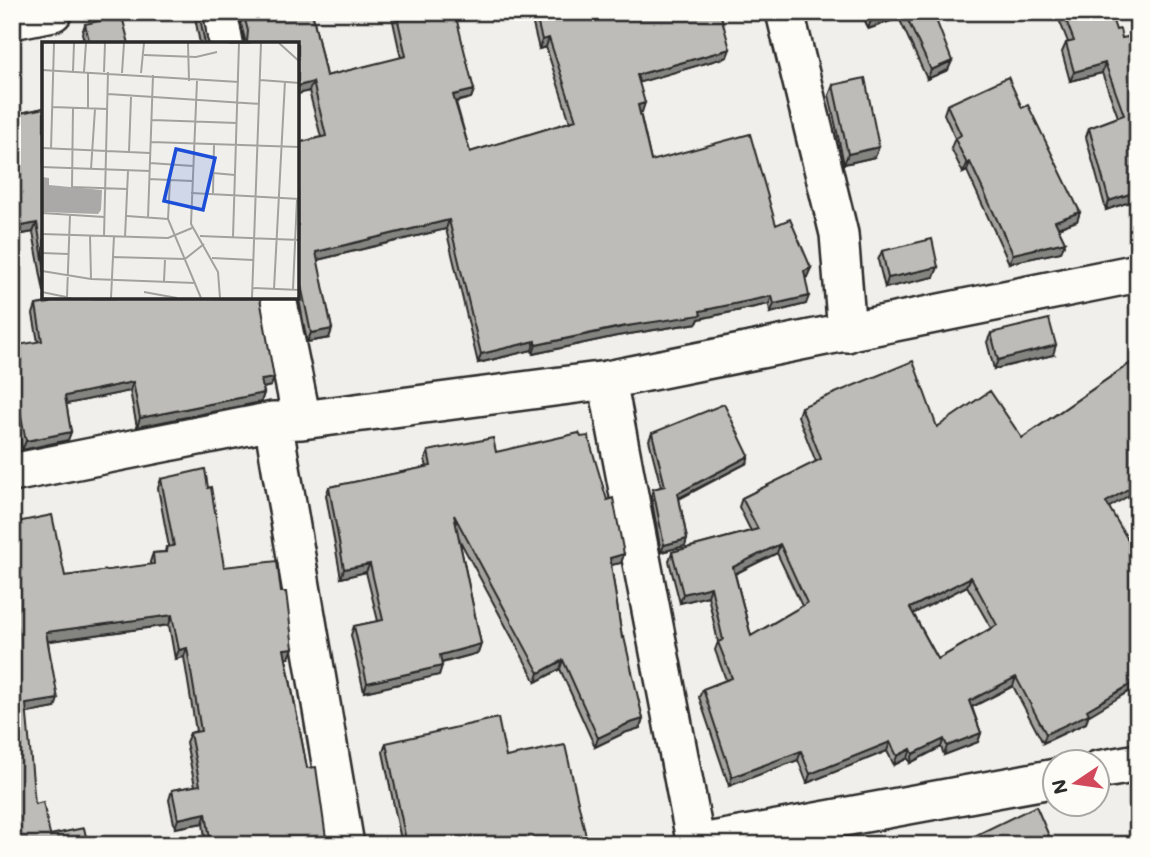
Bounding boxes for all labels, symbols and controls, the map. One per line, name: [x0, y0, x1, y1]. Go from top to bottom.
inset map: [42, 42, 299, 299]
north arrow: [1042, 748, 1112, 818]
text: N: [1045, 777, 1073, 797]

